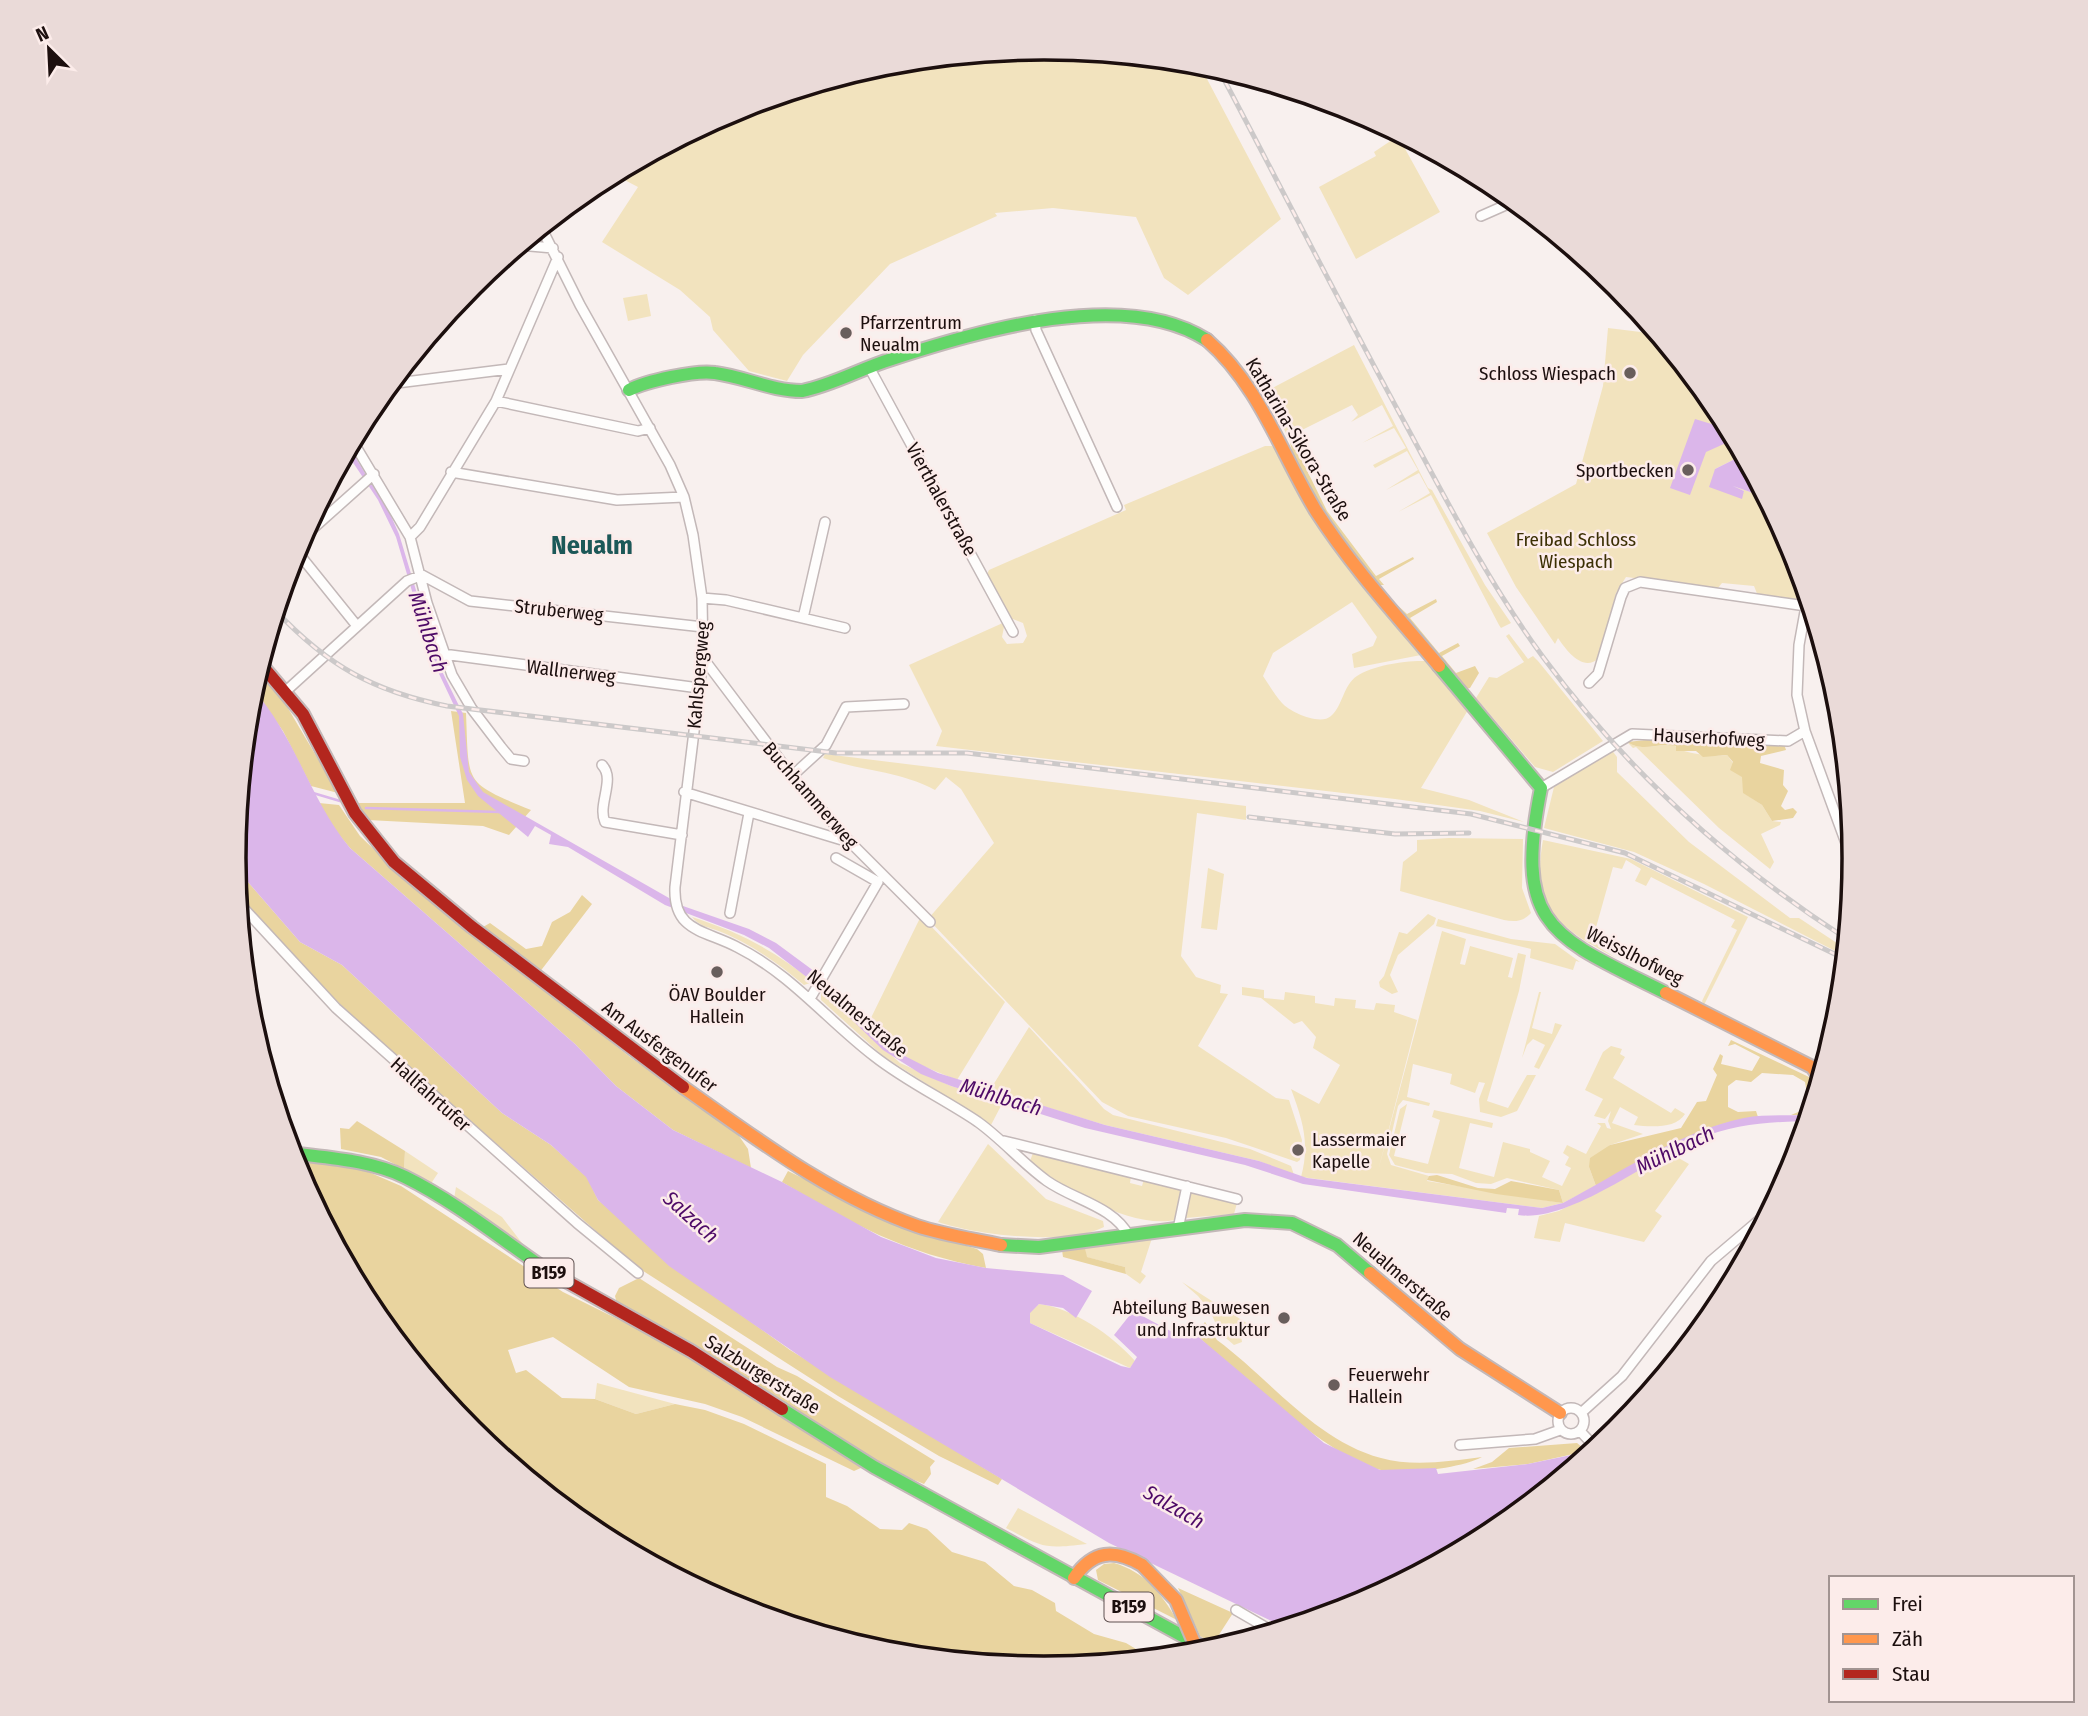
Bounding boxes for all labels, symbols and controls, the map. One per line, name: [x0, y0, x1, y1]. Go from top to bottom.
north arrow: [14, 14, 84, 84]
text: N: [32, 21, 52, 47]
place label: Pfarrzentrum Neualm: [860, 311, 962, 356]
marker: Pfarrzentrum Neualm: [838, 325, 854, 341]
street label: Katharina-Sikora-Straße: [1241, 353, 1356, 525]
place label: Schloss Wiespach: [1479, 362, 1616, 385]
marker: Schloss Wiespach: [1622, 365, 1638, 381]
street label: Vierthalerstraße: [901, 439, 982, 560]
place label: Sportbecken: [1576, 459, 1674, 482]
marker: Sportbecken: [1680, 462, 1696, 478]
park label: Freibad Schloss Wiespach: [1516, 528, 1636, 573]
district label: Neualm: [551, 530, 633, 561]
water label: Mühlbach: [403, 588, 453, 676]
street label: Struberweg: [513, 594, 605, 627]
street label: Kahlspergweg: [682, 620, 715, 730]
street label: Wallnerweg: [525, 655, 617, 688]
street label: Hauserhofweg: [1653, 723, 1765, 752]
street label: Buchhammerweg: [758, 737, 863, 853]
street label: Weisslhofweg: [1582, 921, 1687, 990]
marker: ÖAV Boulder Hallein: [709, 964, 725, 980]
street label: Neualmerstraße: [803, 965, 913, 1062]
place label: ÖAV Boulder Hallein: [668, 983, 766, 1028]
street label: Am Ausfergenufer: [598, 996, 722, 1097]
street label: Hallfahrtufer: [386, 1052, 476, 1137]
water label: Mühlbach: [957, 1072, 1045, 1122]
water label: Mühlbach: [1632, 1120, 1718, 1180]
place label: Lassermaier Kapelle: [1312, 1128, 1407, 1173]
marker: Lassermaier Kapelle: [1290, 1142, 1306, 1158]
water label: Salzach: [657, 1185, 724, 1249]
street label: Neualmerstraße: [1348, 1227, 1457, 1326]
road number: B159: [524, 1258, 574, 1288]
place label: Abteilung Bauwesen und Infrastruktur: [1112, 1296, 1270, 1341]
marker: Abteilung Bauwesen und Infrastruktur: [1276, 1310, 1292, 1326]
street label: Salzburgerstraße: [701, 1330, 824, 1419]
place label: Feuerwehr Hallein: [1348, 1363, 1430, 1408]
marker: Feuerwehr Hallein: [1326, 1377, 1342, 1393]
water label: Salzach: [1138, 1479, 1209, 1535]
legend: [1829, 1576, 2074, 1702]
text: Frei: [1892, 1591, 1923, 1617]
road number: B159: [1104, 1592, 1154, 1622]
text: Zäh: [1892, 1626, 1923, 1652]
text: Stau: [1892, 1661, 1930, 1687]

